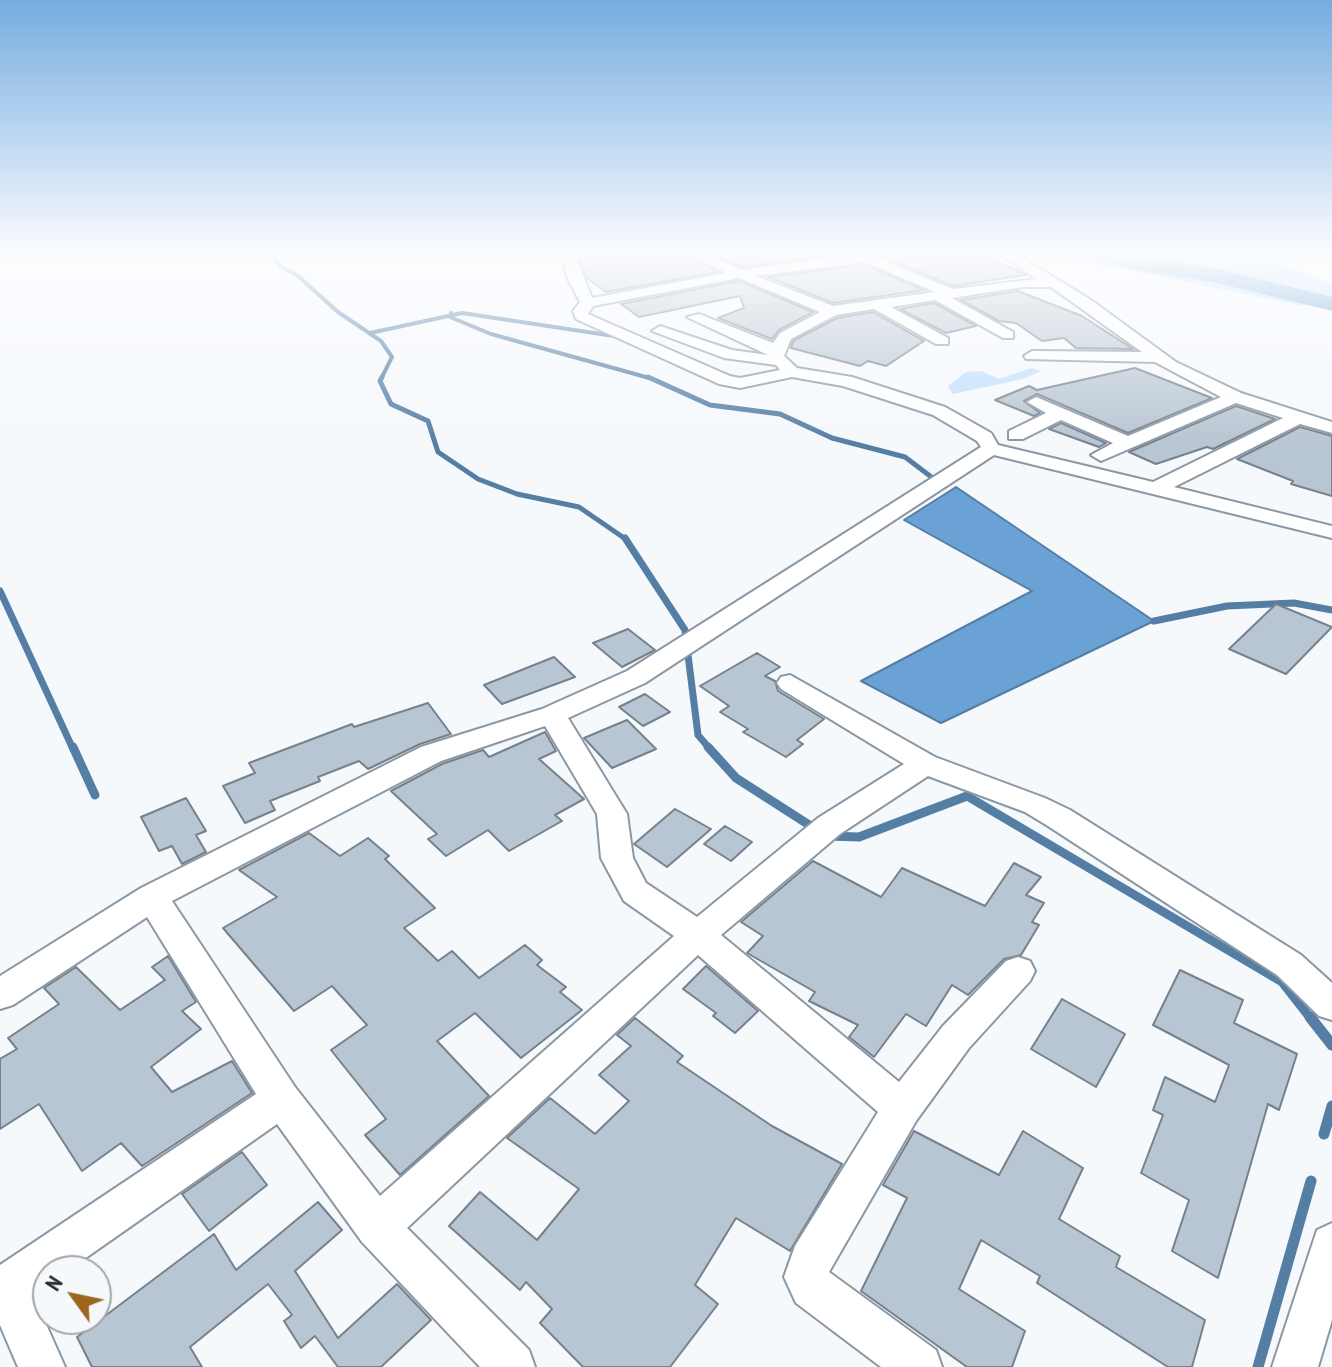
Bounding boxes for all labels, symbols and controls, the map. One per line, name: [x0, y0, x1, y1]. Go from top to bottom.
north arrow: [32, 1255, 112, 1335]
text: N: [39, 1270, 69, 1296]

